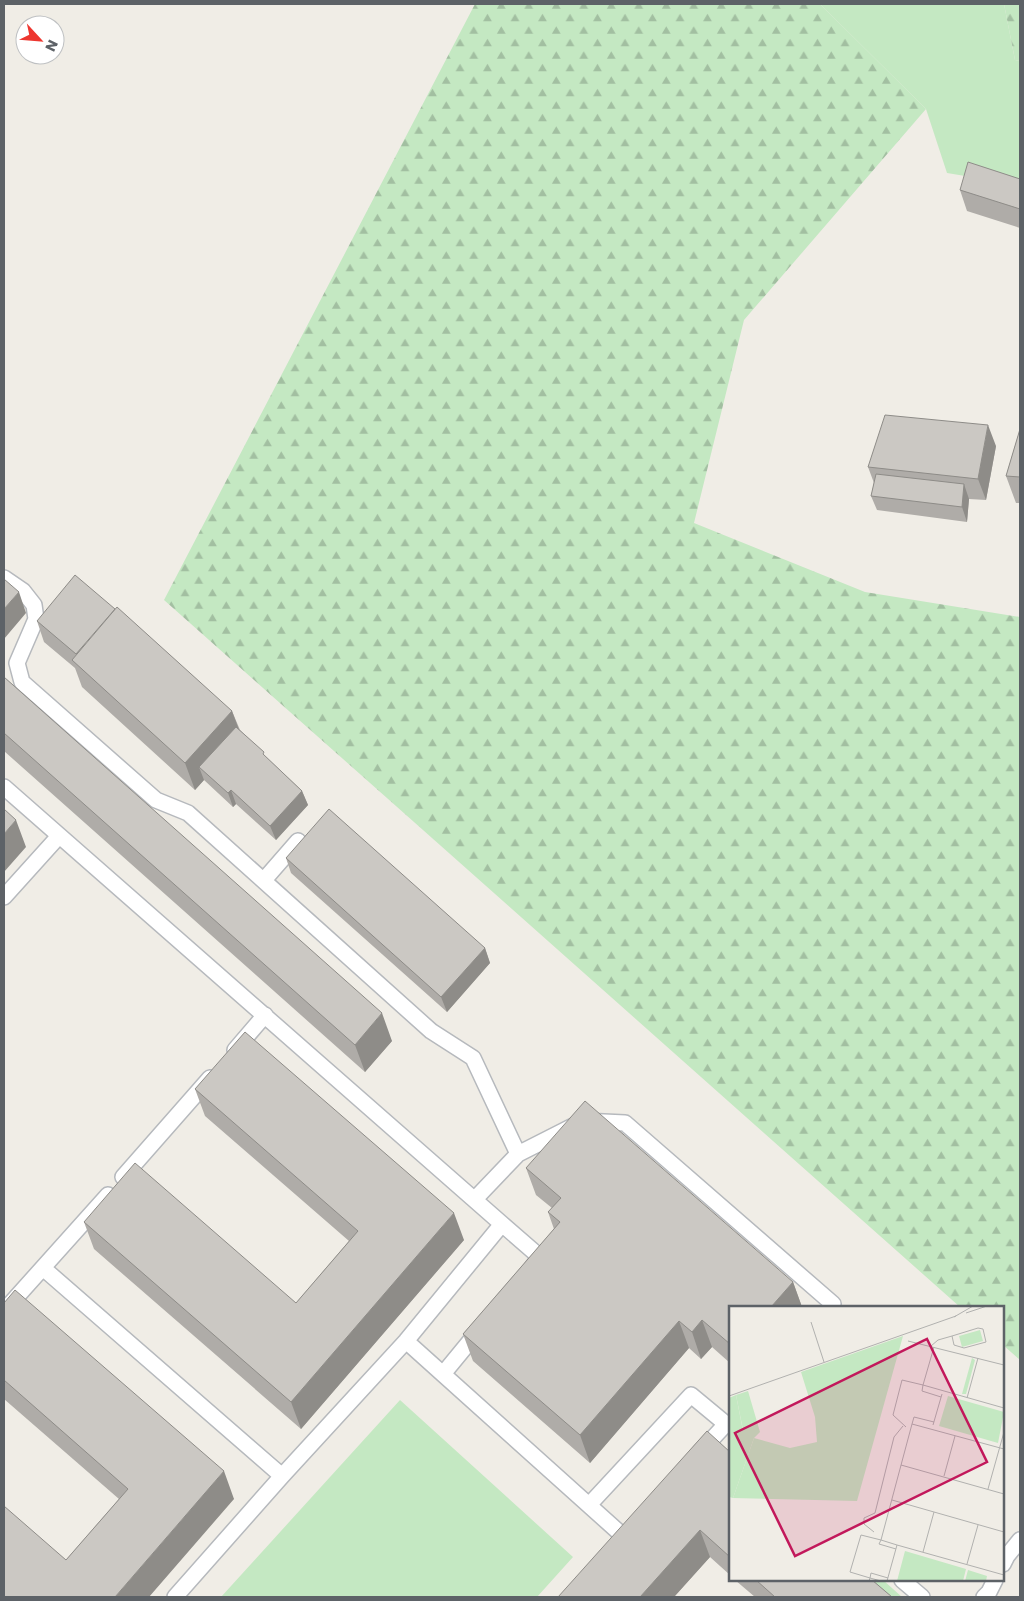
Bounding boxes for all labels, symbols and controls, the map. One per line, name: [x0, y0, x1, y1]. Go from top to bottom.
north arrow: [15, 15, 65, 65]
text: N: [40, 37, 63, 55]
inset map: [729, 1306, 1004, 1581]

